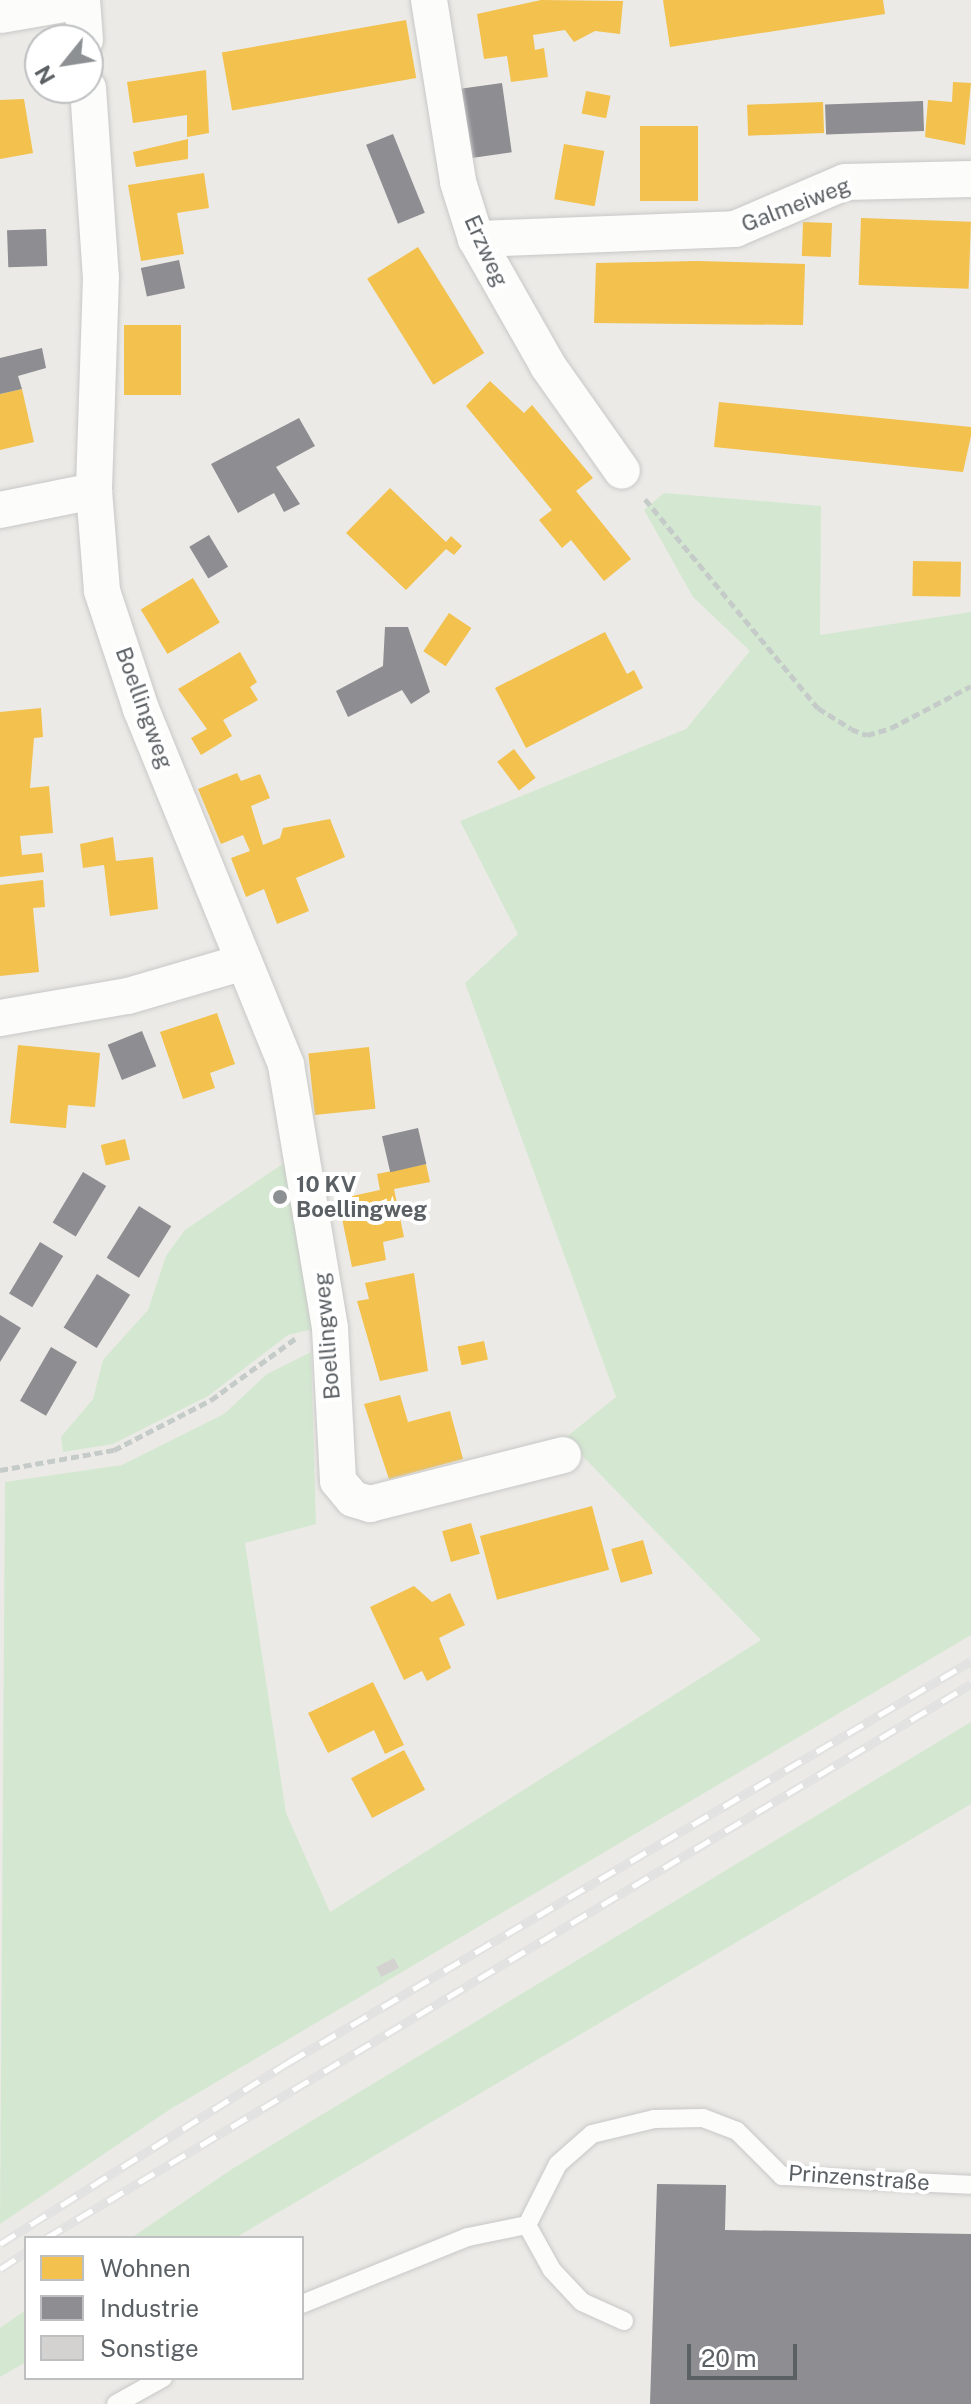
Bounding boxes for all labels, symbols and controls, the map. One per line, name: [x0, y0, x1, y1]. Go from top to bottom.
north arrow: [24, 24, 104, 104]
text: N: [29, 61, 61, 89]
street label: Galmeiweg: [738, 172, 854, 238]
street label: Erzweg: [459, 211, 513, 291]
street label: Boellingweg: [110, 644, 178, 772]
place label: 10 KV Boellingweg: [296, 1171, 427, 1222]
marker: 10 KV Boellingweg: [271, 1188, 289, 1206]
street label: Boellingweg: [308, 1271, 346, 1401]
street label: Prinzenstraße: [787, 2160, 931, 2196]
legend: [24, 2236, 304, 2380]
text: Wohnen: [100, 2254, 191, 2282]
text: Industrie: [100, 2294, 199, 2322]
scale bar: [691, 2328, 801, 2378]
text: Sonstige: [100, 2334, 199, 2362]
text: 20 m: [701, 2344, 757, 2372]

